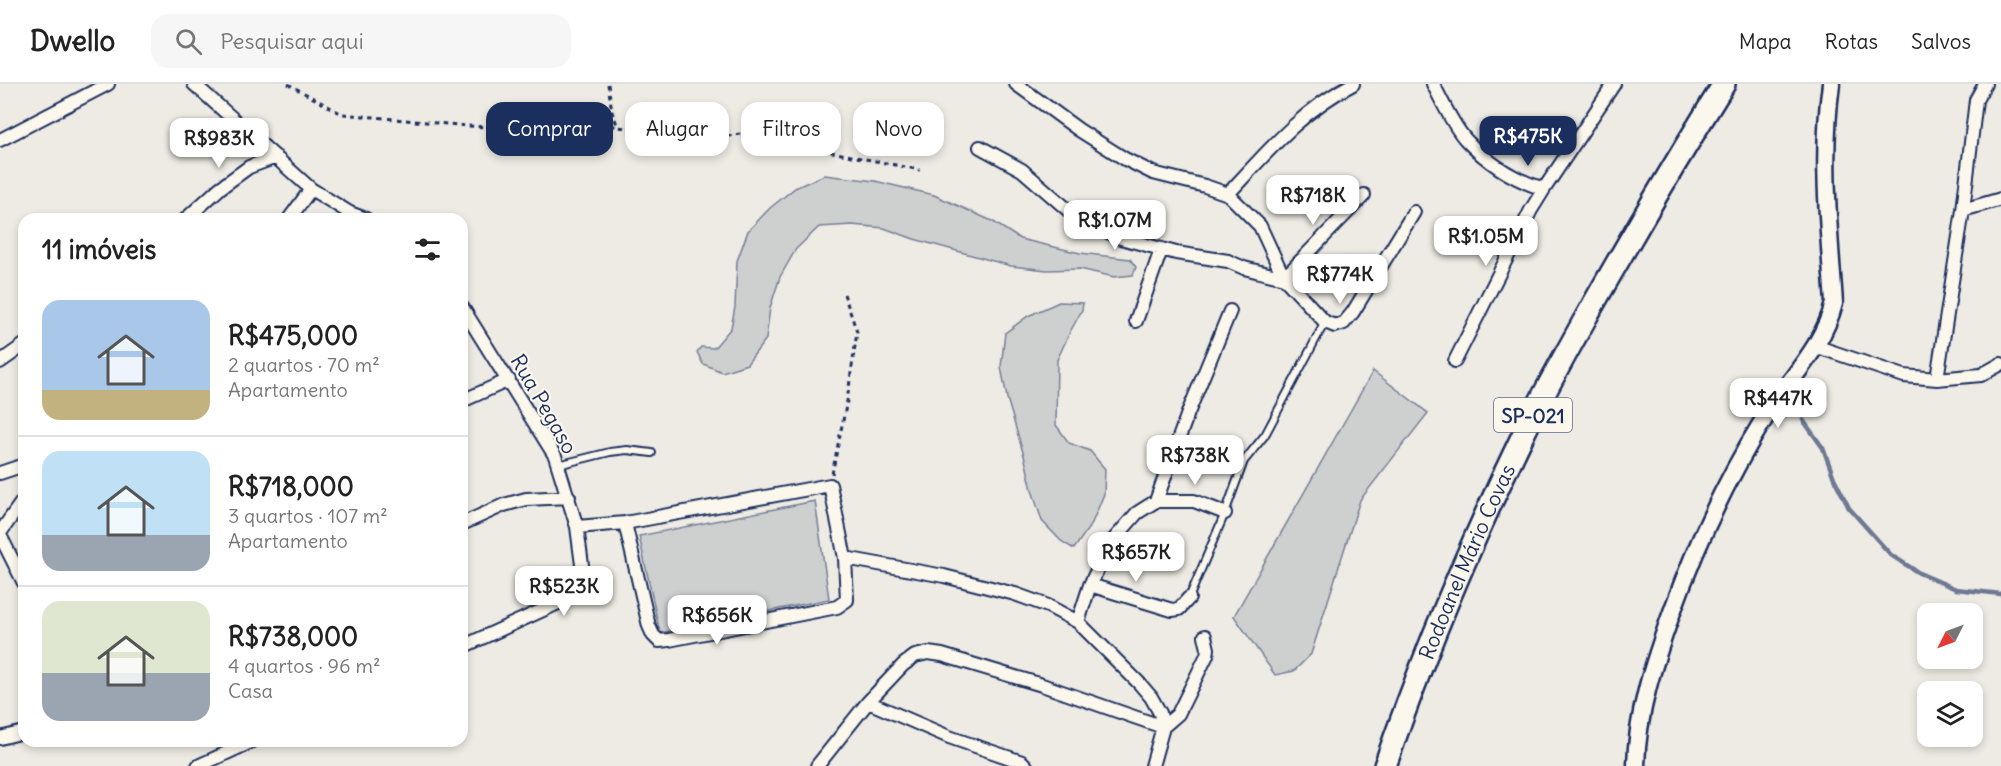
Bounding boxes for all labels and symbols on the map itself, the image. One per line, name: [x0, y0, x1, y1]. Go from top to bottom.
pin: R$475K: [1479, 116, 1577, 167]
pin: R$983K: [170, 118, 268, 169]
pin: R$718K: [1264, 175, 1362, 226]
pin: R$1.07M: [1060, 200, 1170, 251]
pin: R$1.05M: [1431, 216, 1541, 267]
pin: R$774K: [1291, 254, 1389, 305]
street label: Rua Pegaso: [505, 349, 583, 459]
pin: R$447K: [1729, 378, 1827, 429]
road number: SP-021: [1494, 398, 1572, 432]
pin: R$738K: [1146, 435, 1244, 486]
street label: Rodoanel Mário Covas: [1412, 459, 1521, 663]
pin: R$657K: [1087, 532, 1185, 583]
pin: R$523K: [515, 566, 613, 617]
pin: R$656K: [668, 595, 766, 646]
north arrow: [1917, 603, 1983, 669]

